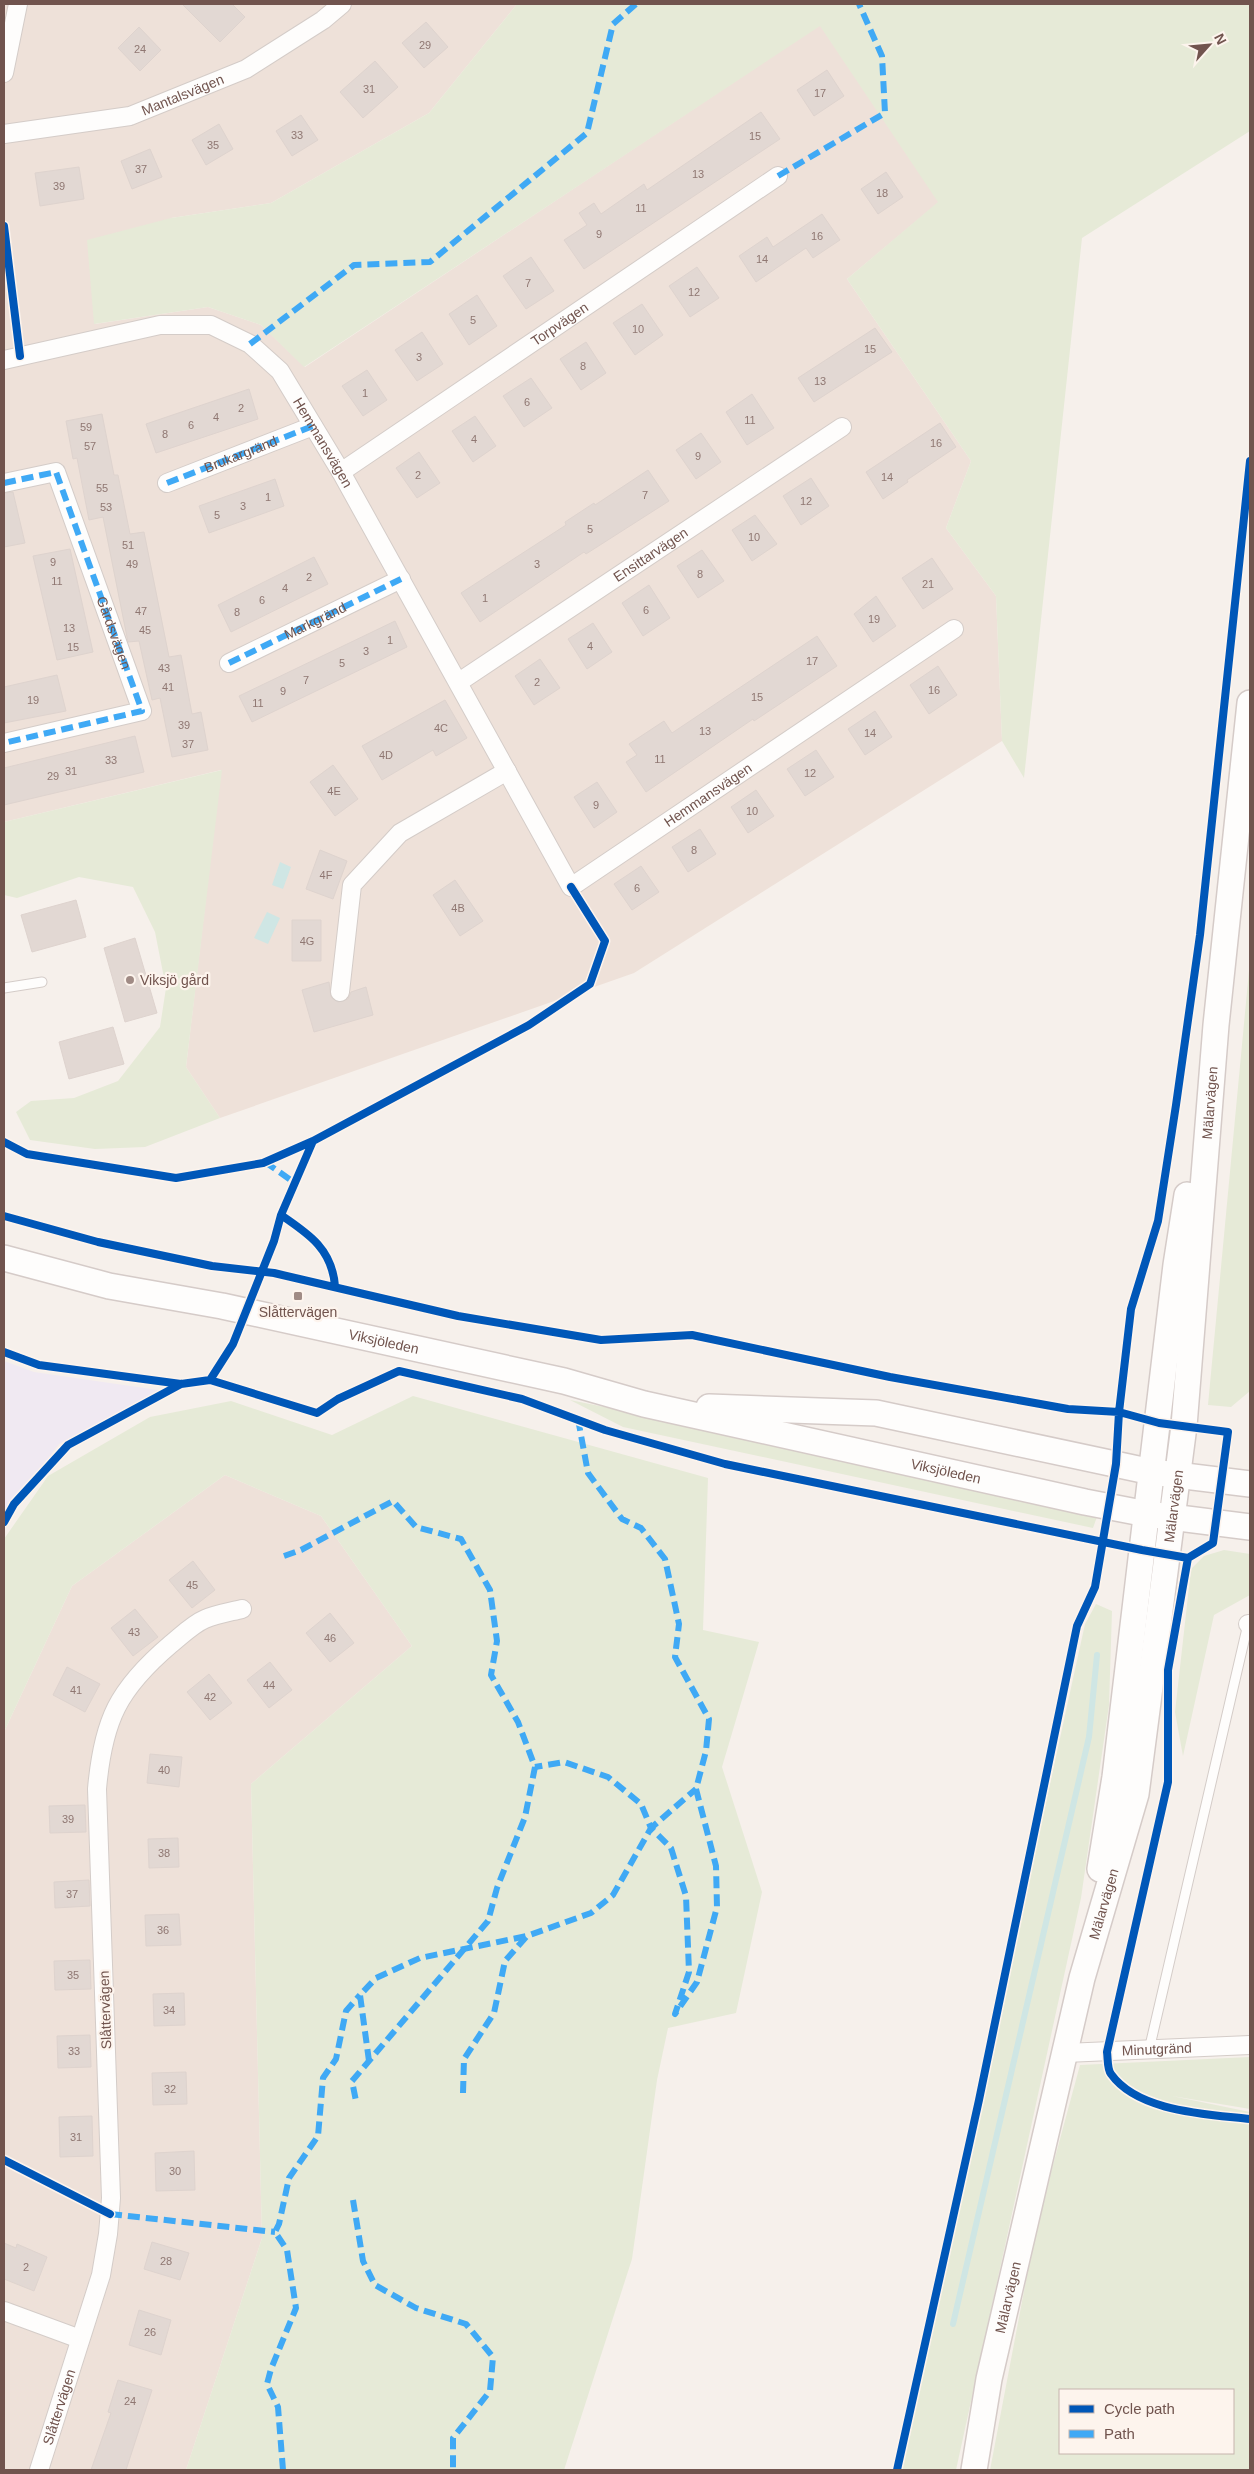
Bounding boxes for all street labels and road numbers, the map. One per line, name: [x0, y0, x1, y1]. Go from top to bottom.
street label: Mantalsvägen: [139, 71, 226, 118]
street label: Torpvägen: [528, 299, 591, 349]
street label: Hemmansvägen: [290, 395, 356, 490]
street label: Brukargränd: [202, 433, 279, 476]
street label: Ensittarvägen: [610, 524, 691, 585]
street label: Gårdsvägen: [93, 594, 134, 671]
street label: Markgränd: [282, 599, 349, 643]
street label: Hemmansvägen: [661, 760, 755, 830]
street label: Mälarvägen: [1199, 1066, 1221, 1140]
street label: Viksjöleden: [347, 1326, 420, 1357]
street label: Viksjöleden: [909, 1456, 982, 1487]
street label: Mälarvägen: [1161, 1469, 1186, 1543]
street label: Mälarvägen: [1086, 1867, 1122, 1941]
street label: Slåttervägen: [96, 1970, 114, 2050]
street label: Minutgränd: [1122, 2040, 1192, 2059]
street label: Mälarvägen: [992, 2260, 1024, 2335]
street label: Slåttervägen: [39, 2367, 79, 2447]

